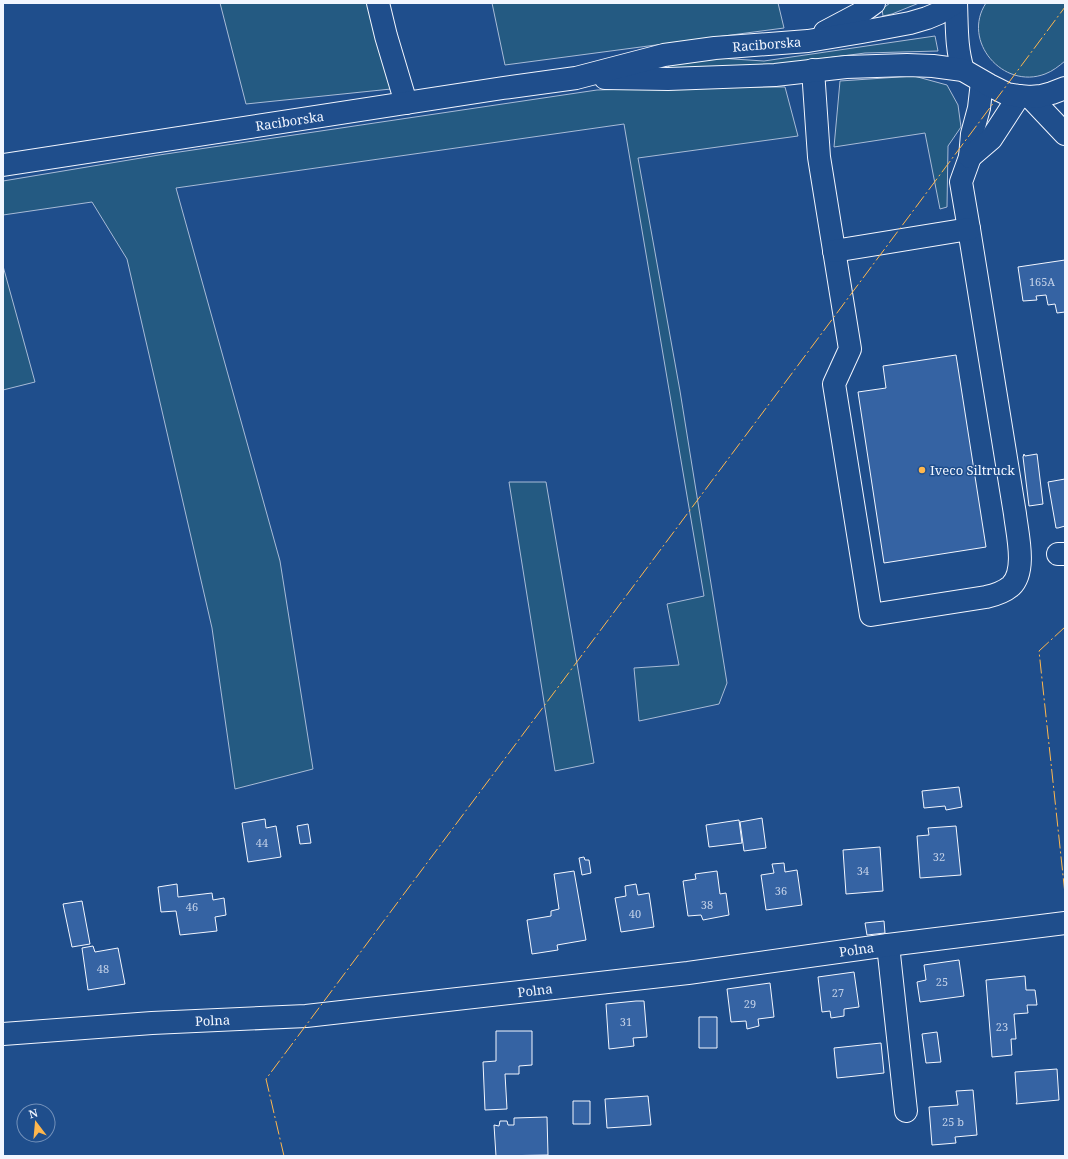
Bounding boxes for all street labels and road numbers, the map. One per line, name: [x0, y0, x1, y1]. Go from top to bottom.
street label: Raciborska: [732, 33, 802, 56]
street label: Raciborska: [254, 107, 325, 135]
street label: Polna: [838, 938, 875, 961]
street label: Polna: [517, 979, 553, 1001]
street label: Polna: [195, 1010, 230, 1030]

